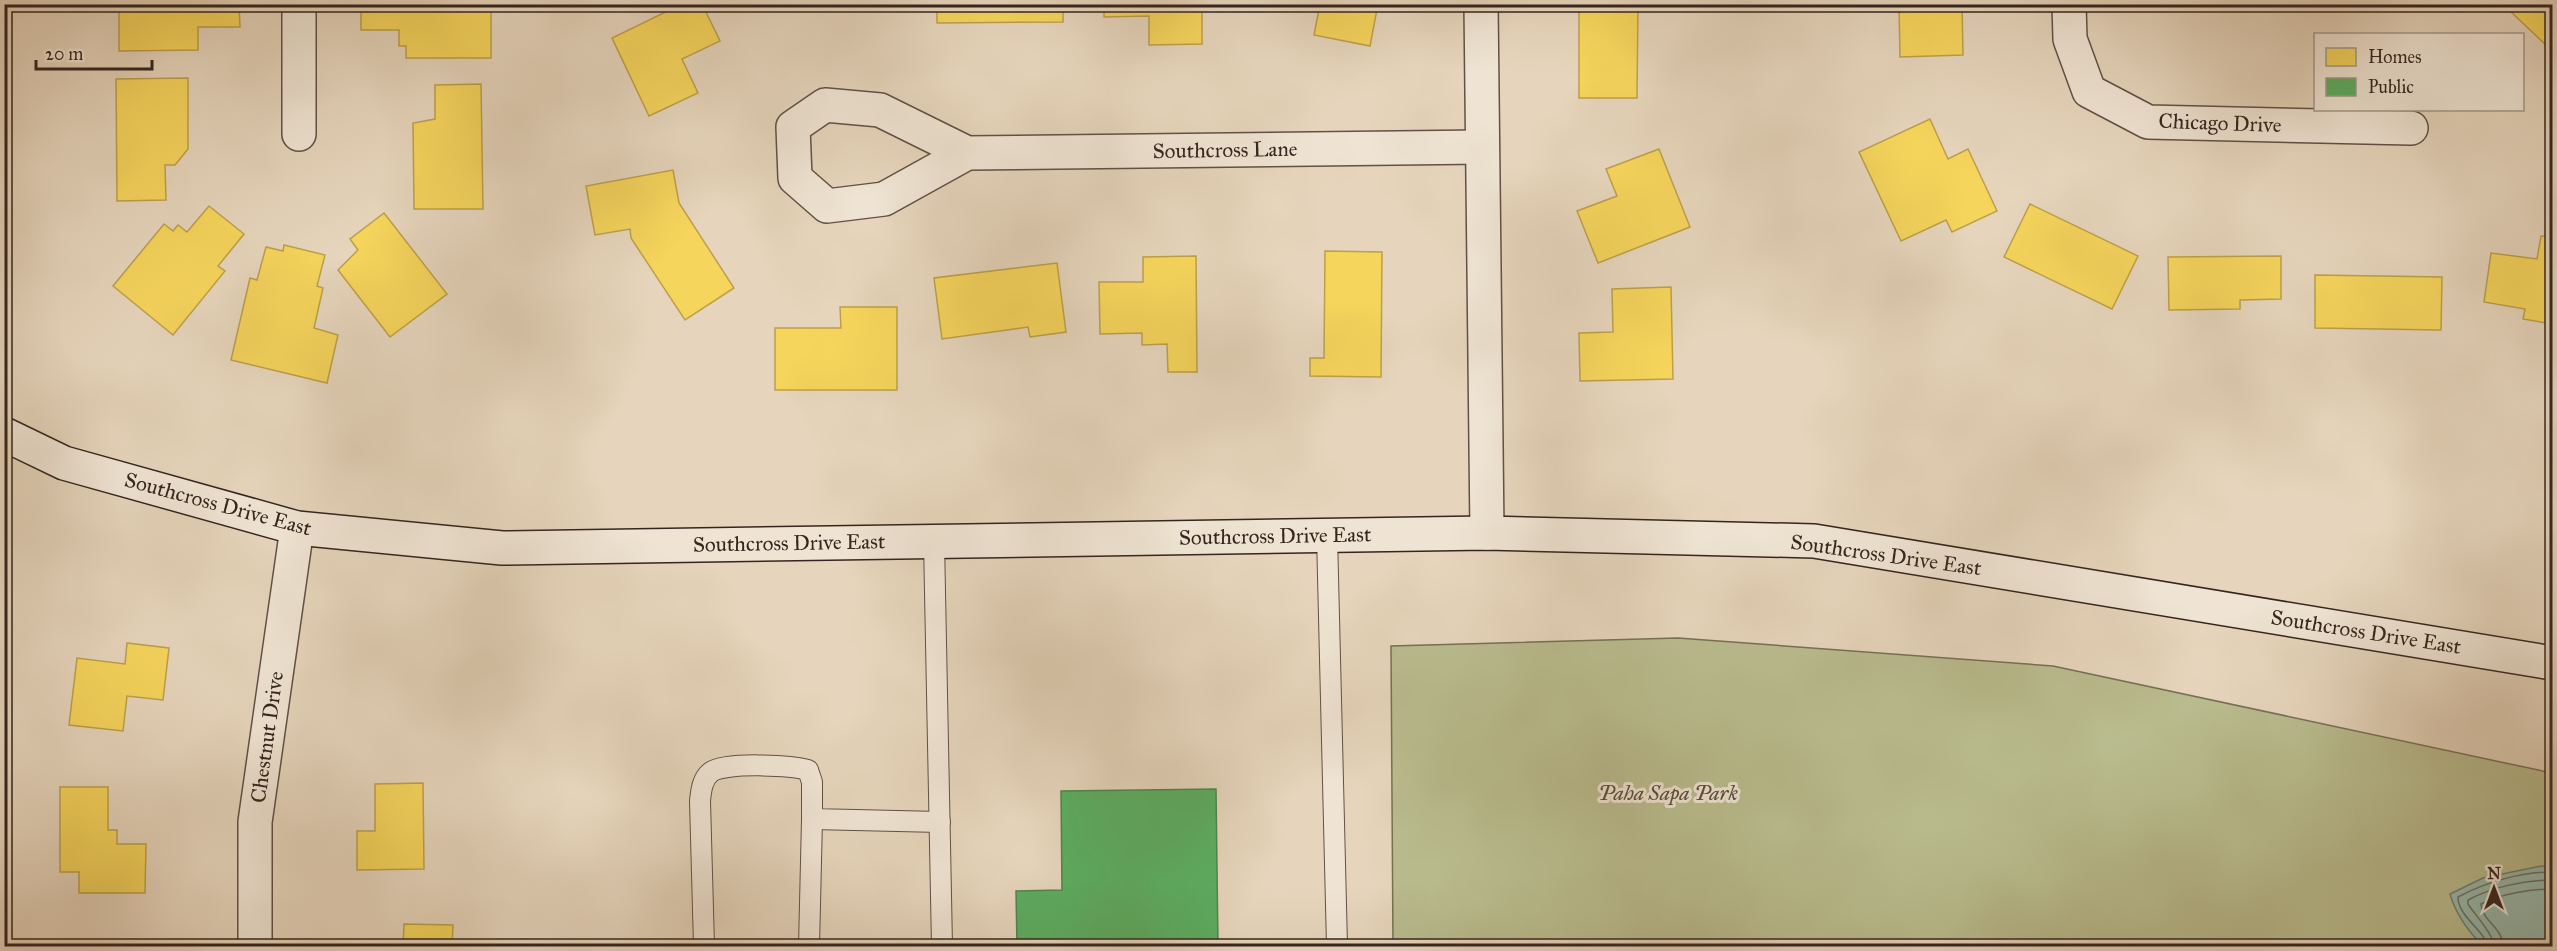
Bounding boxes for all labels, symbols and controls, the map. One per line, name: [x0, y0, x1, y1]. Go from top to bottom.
scale bar: [36, 33, 152, 71]
legend: [2314, 33, 2524, 111]
text: 20 m: [45, 43, 83, 65]
text: Homes: [2368, 46, 2422, 68]
text: Public: [2368, 76, 2414, 98]
street label: Chicago Drive: [2158, 108, 2282, 138]
street label: Southcross Lane: [1152, 136, 1298, 164]
street label: Southcross Drive East: [122, 467, 315, 542]
street label: Southcross Drive East: [1179, 521, 1372, 551]
street label: Southcross Drive East: [693, 528, 886, 558]
street label: Southcross Drive East: [1789, 529, 1984, 581]
street label: Southcross Drive East: [2269, 604, 2464, 660]
street label: Chestnut Drive: [245, 669, 289, 805]
park label: Paha Sapa Park: [1598, 780, 1738, 806]
north arrow: [2464, 858, 2524, 918]
text: N: [2487, 864, 2501, 883]

